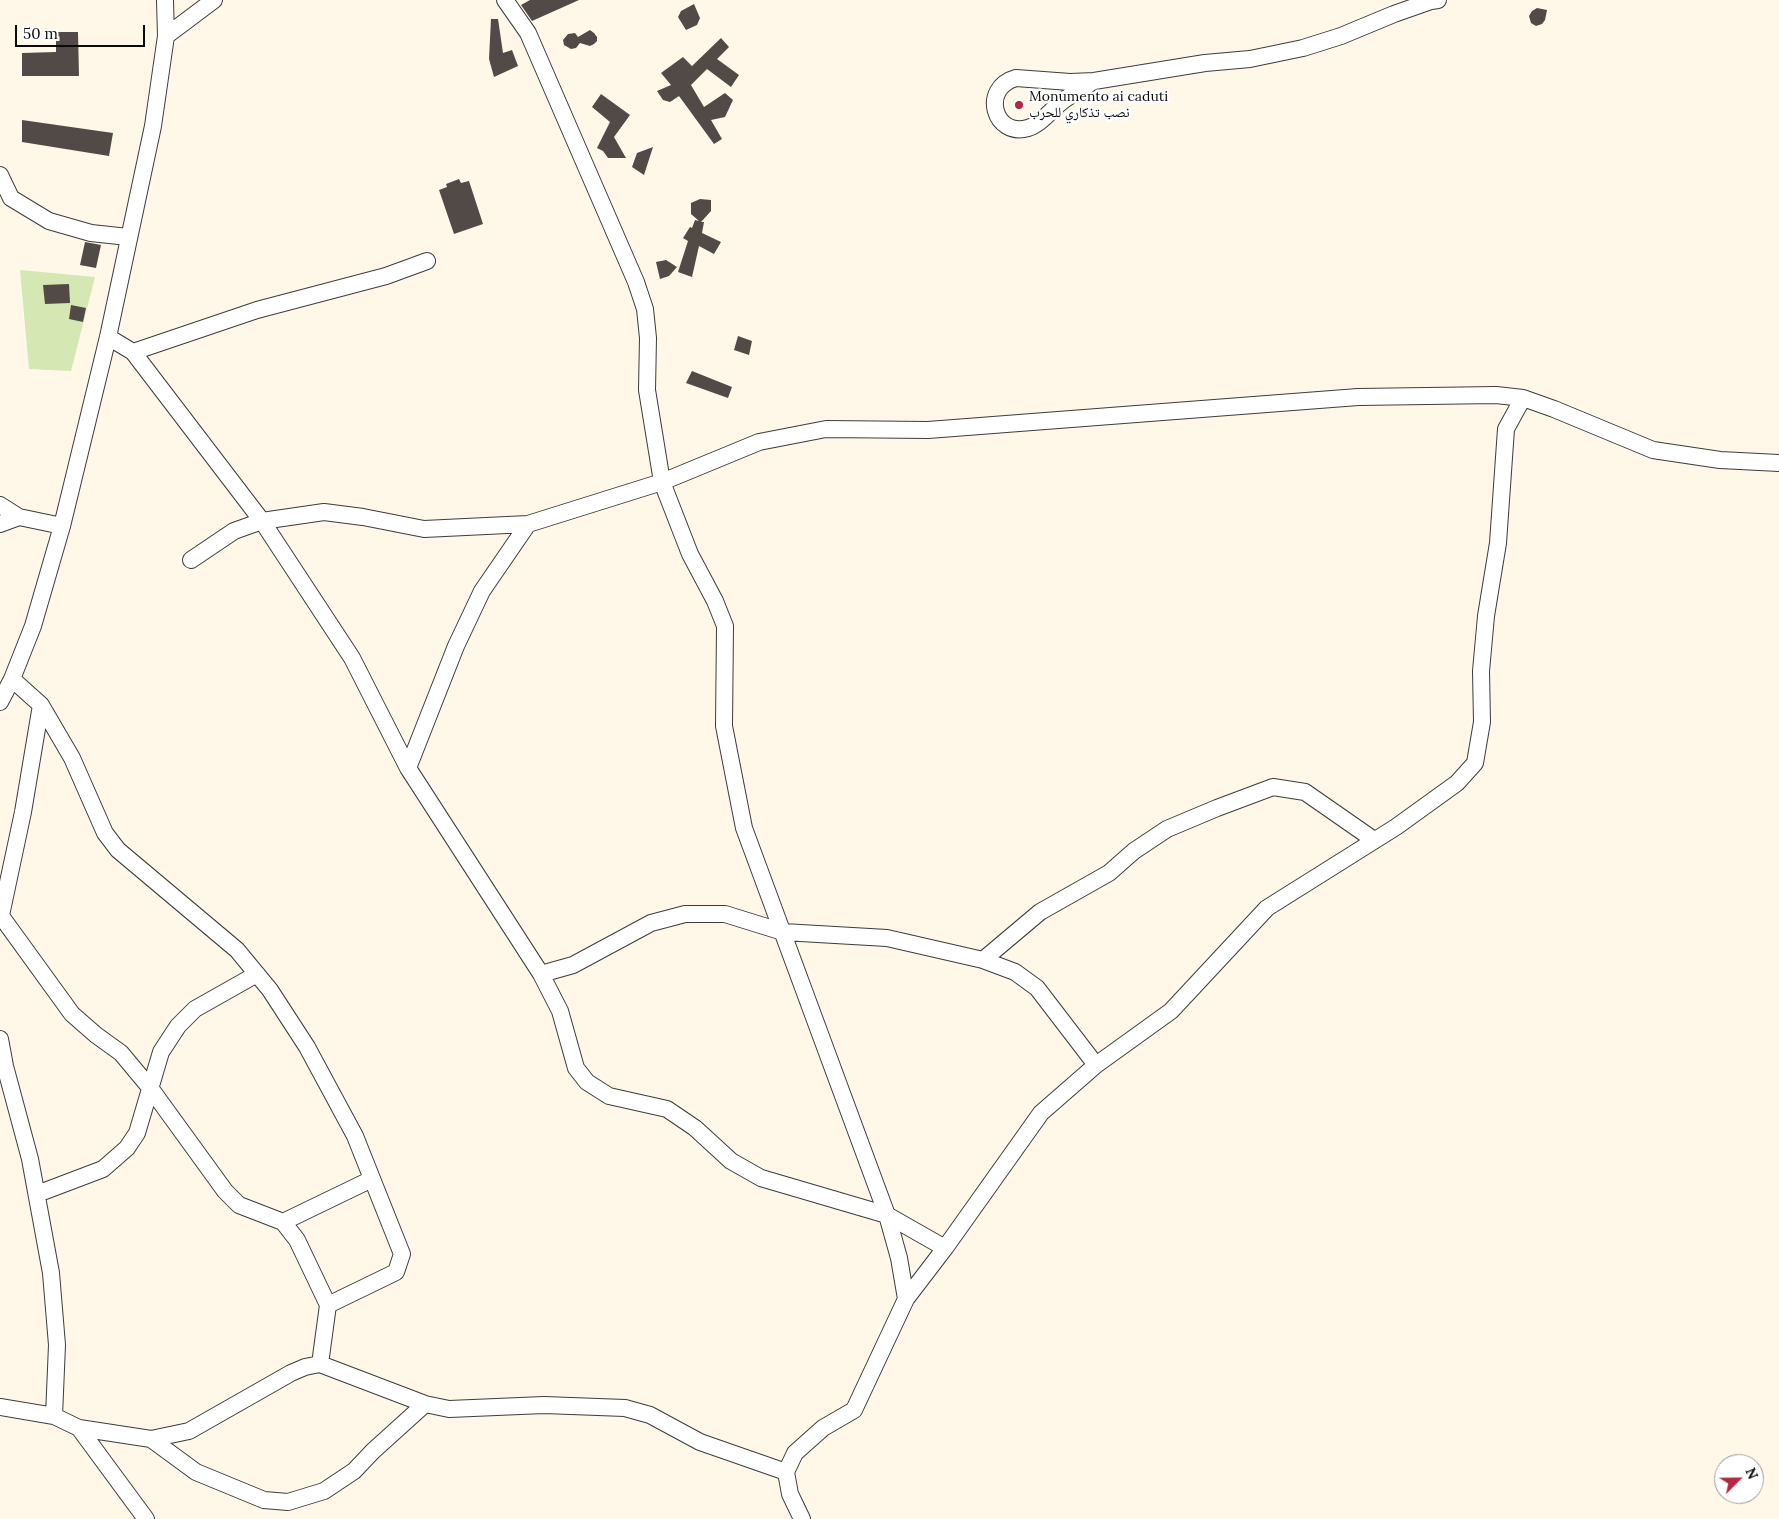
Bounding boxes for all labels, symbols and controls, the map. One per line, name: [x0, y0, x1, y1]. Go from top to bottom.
scale bar: [18, 15, 148, 47]
text: 50 m: [23, 24, 58, 43]
place label: Monumento ai caduti نصب تذكاري للحرب: [1029, 89, 1168, 121]
marker: Monumento ai caduti نصب تذكاري للحرب: [1013, 99, 1025, 111]
north arrow: [1714, 1454, 1764, 1504]
text: N: [1741, 1465, 1762, 1482]

